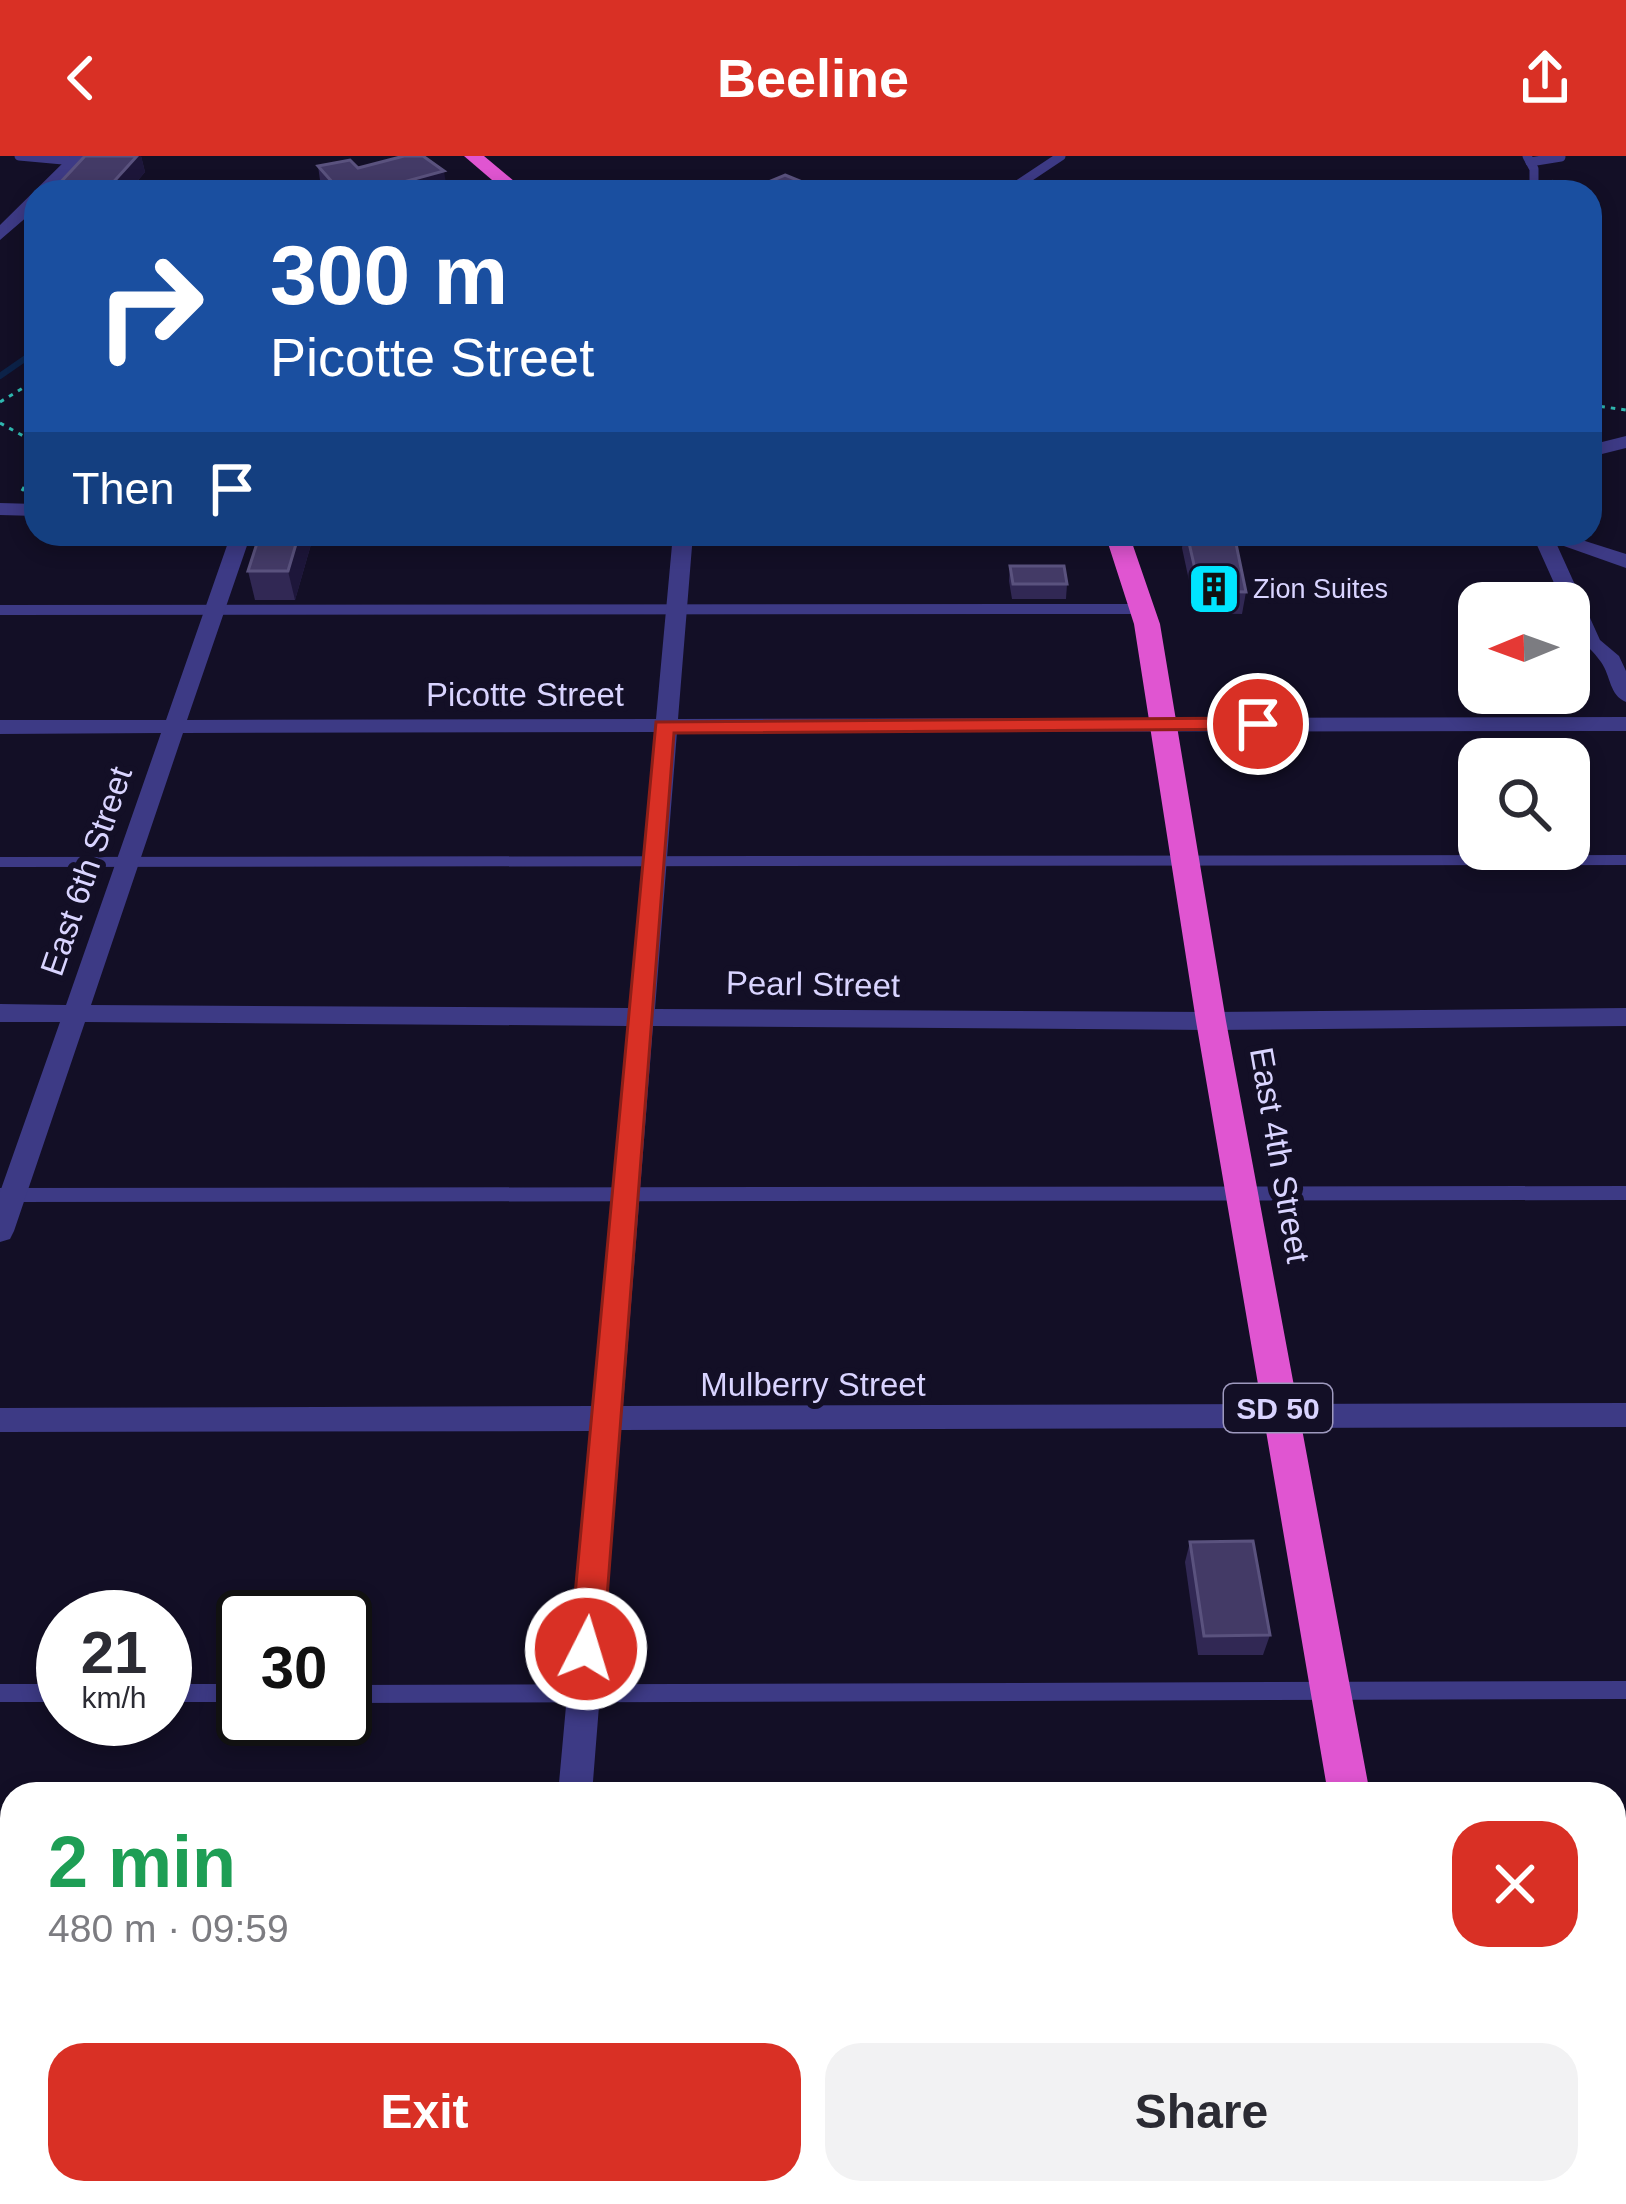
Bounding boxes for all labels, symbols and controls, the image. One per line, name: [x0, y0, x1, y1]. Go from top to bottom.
icon: back: [48, 45, 114, 111]
icon: share: [1512, 45, 1578, 111]
text: Beeline: [717, 48, 909, 108]
icon: right: [72, 228, 228, 384]
text: 300 m: [270, 228, 508, 322]
text: Picotte Street: [270, 327, 594, 387]
icon: arrive: [199, 456, 265, 522]
text: Then: [72, 463, 175, 514]
building icon: Zion Suites: [1186, 561, 1242, 617]
place label: Zion Suites: [1253, 574, 1388, 604]
north arrow: [1458, 582, 1590, 714]
map controls: [1458, 582, 1590, 870]
pin: [1207, 673, 1309, 775]
street label: Picotte Street: [426, 676, 624, 713]
icon: arrive: [1225, 691, 1291, 757]
button: search: [1458, 738, 1590, 870]
street label: East 6th Street: [33, 762, 139, 980]
street label: Pearl Street: [726, 964, 900, 1004]
street label: East 4th Street: [1243, 1044, 1317, 1266]
street label: Mulberry Street: [700, 1366, 926, 1403]
road number: SD 50: [1224, 1384, 1332, 1432]
position arrow: [523, 1586, 649, 1712]
speed limit sign: 30: [216, 1590, 372, 1746]
text: 21: [81, 1619, 147, 1686]
text: km/h: [81, 1681, 147, 1714]
button: close: [1452, 1821, 1578, 1947]
text: 2 min: [48, 1822, 236, 1902]
text: 480 m · 09:59: [48, 1907, 289, 1950]
button: Exit: [48, 2043, 801, 2181]
button: Share: [825, 2043, 1578, 2181]

